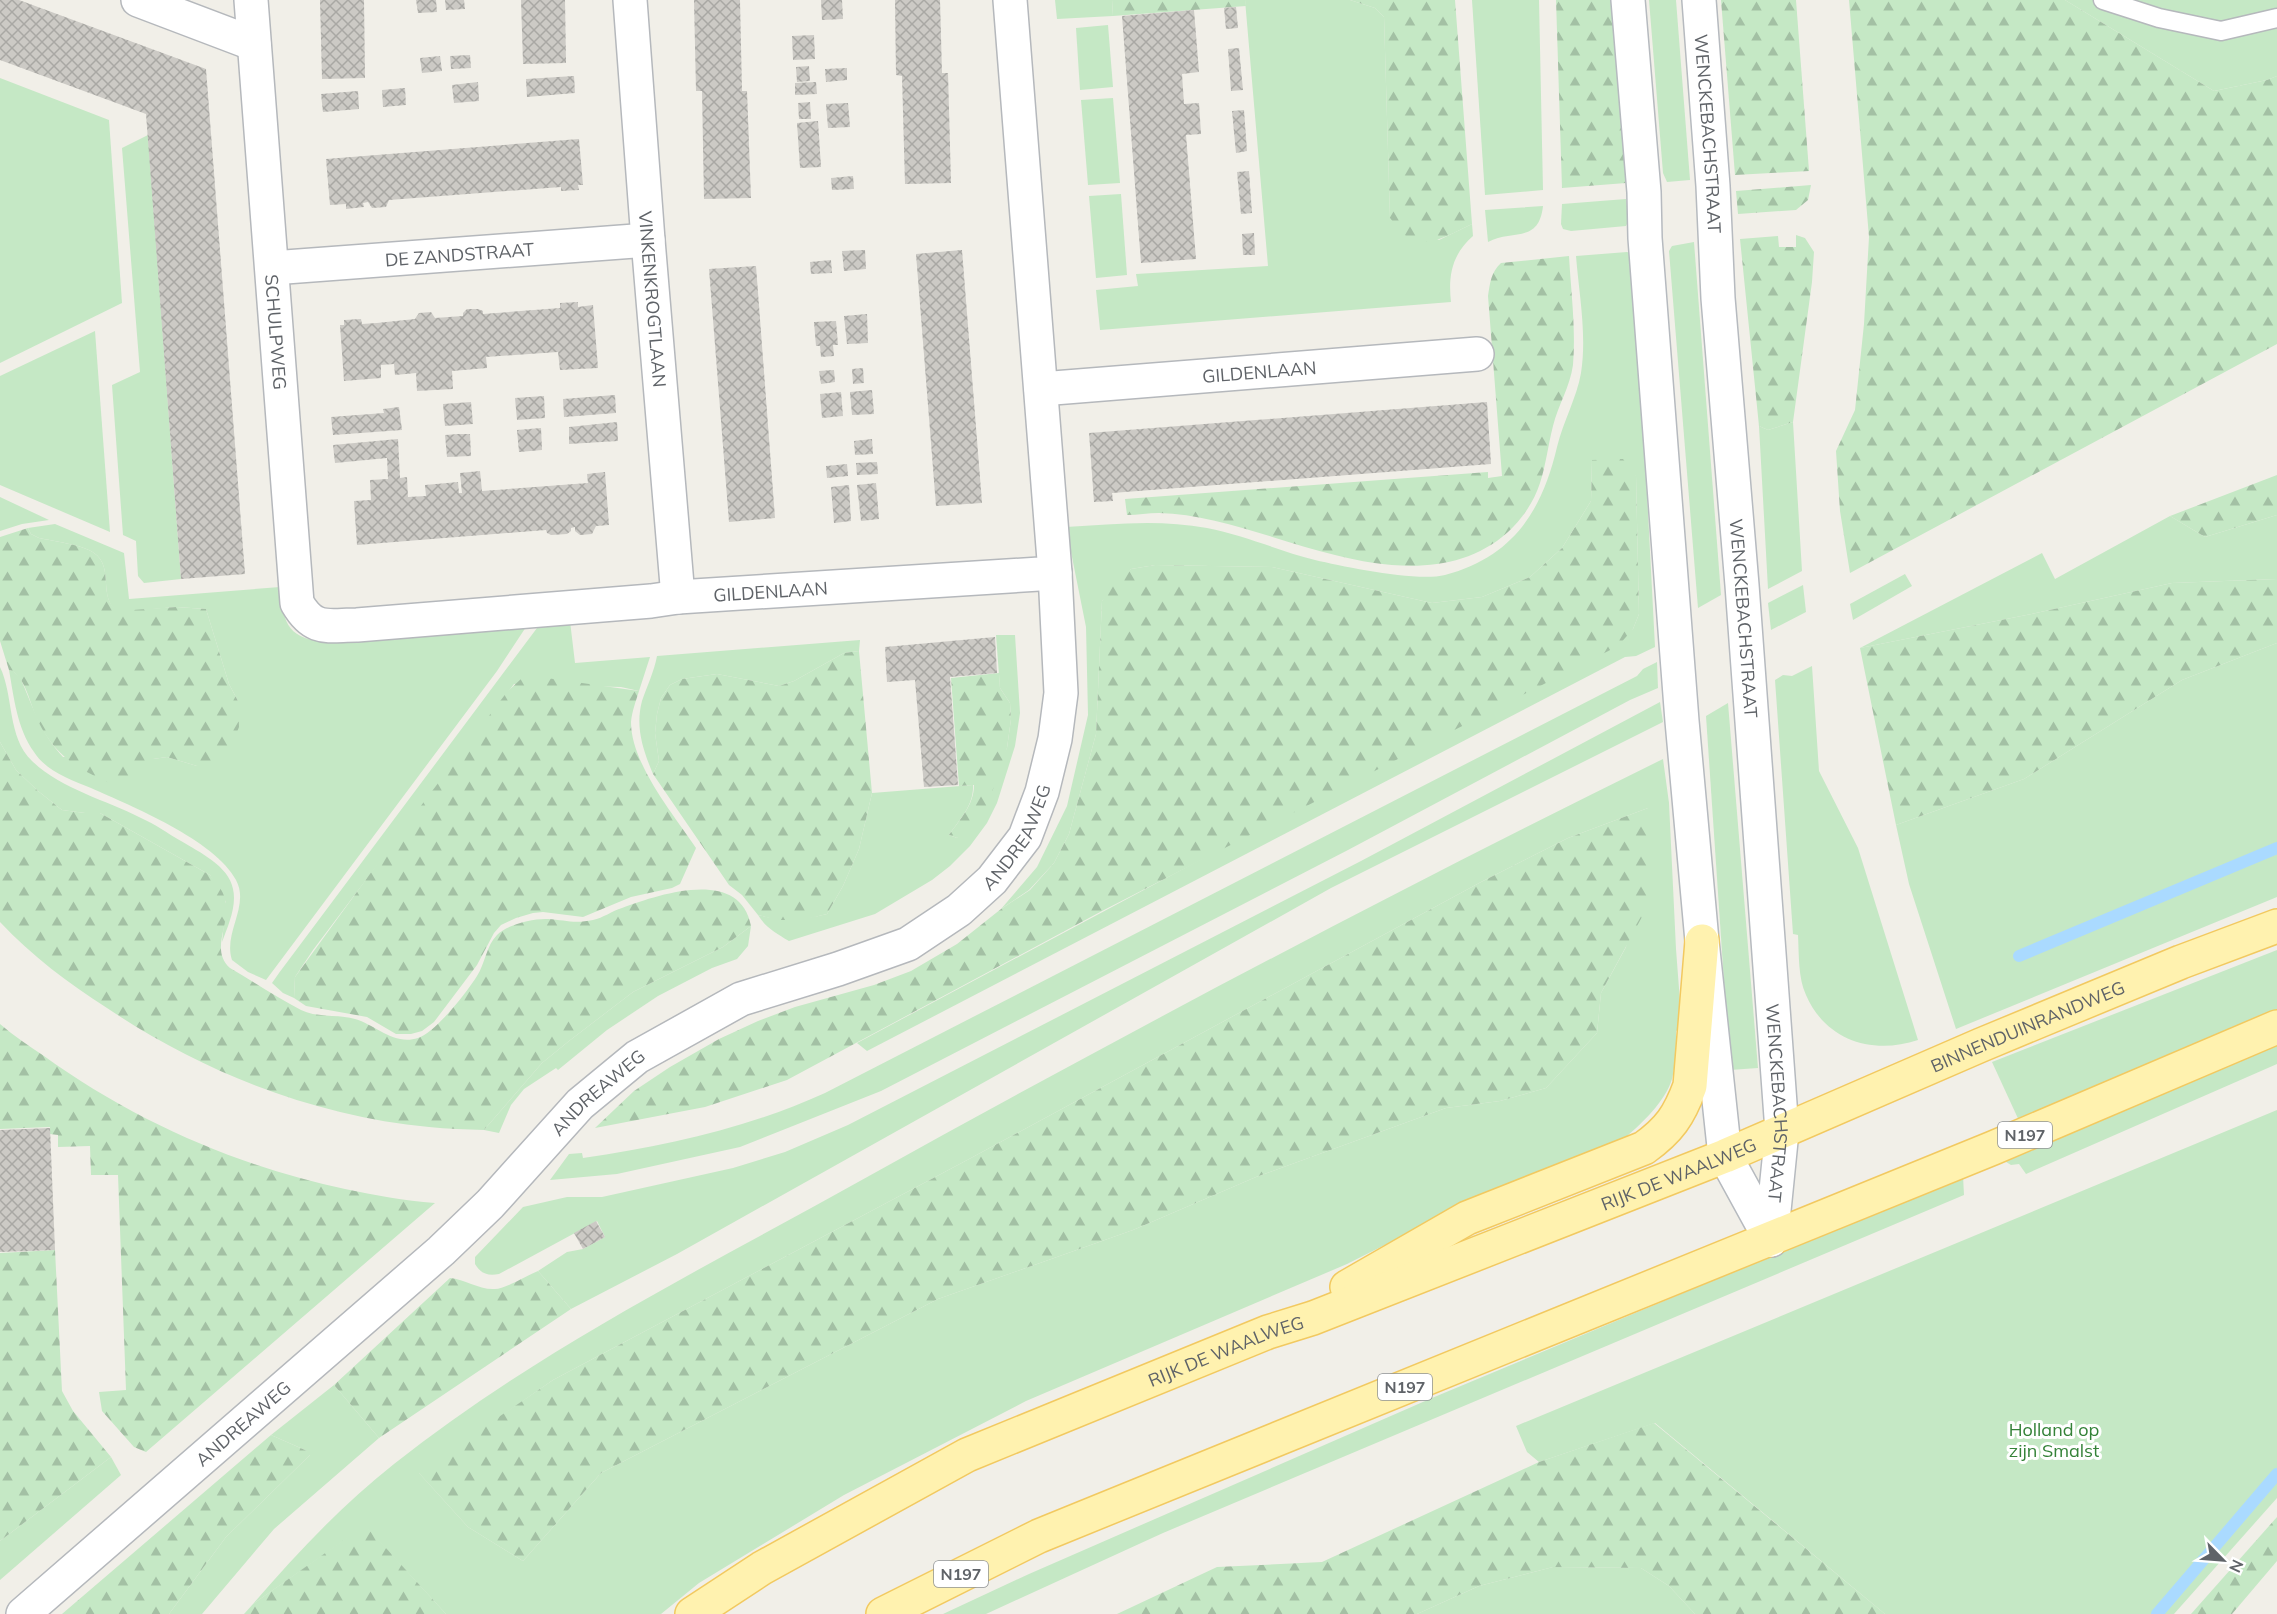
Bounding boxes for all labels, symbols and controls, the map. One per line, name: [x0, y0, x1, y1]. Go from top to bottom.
street label: WENCKEBACHSTRAAT: [1690, 33, 1727, 234]
street label: VINKENKROGTLAAN: [634, 210, 672, 388]
street label: DE ZANDSTRAAT: [384, 237, 535, 271]
street label: SCHULPWEG: [260, 273, 292, 391]
street label: GILDENLAAN: [1201, 355, 1317, 388]
street label: WENCKEBACHSTRAAT: [1725, 518, 1763, 719]
street label: GILDENLAAN: [713, 576, 828, 606]
street label: ANDREAWEG: [977, 782, 1055, 895]
street label: BINNENDUINRANDWEG: [1927, 975, 2128, 1077]
street label: WENCKEBACHSTRAAT: [1761, 1003, 1794, 1204]
street label: ANDREAWEG: [546, 1044, 649, 1140]
road number: N197: [1998, 1122, 2052, 1148]
street label: RIJK DE WAALWEG: [1597, 1132, 1760, 1215]
street label: RIJK DE WAALWEG: [1145, 1310, 1306, 1391]
road number: N197: [1378, 1374, 1432, 1400]
street label: ANDREAWEG: [190, 1376, 295, 1471]
park label: Holland op zijn Smalst: [2009, 1418, 2099, 1462]
north arrow: [2193, 1530, 2253, 1590]
text: N: [2225, 1557, 2248, 1576]
road number: N197: [934, 1561, 988, 1587]

